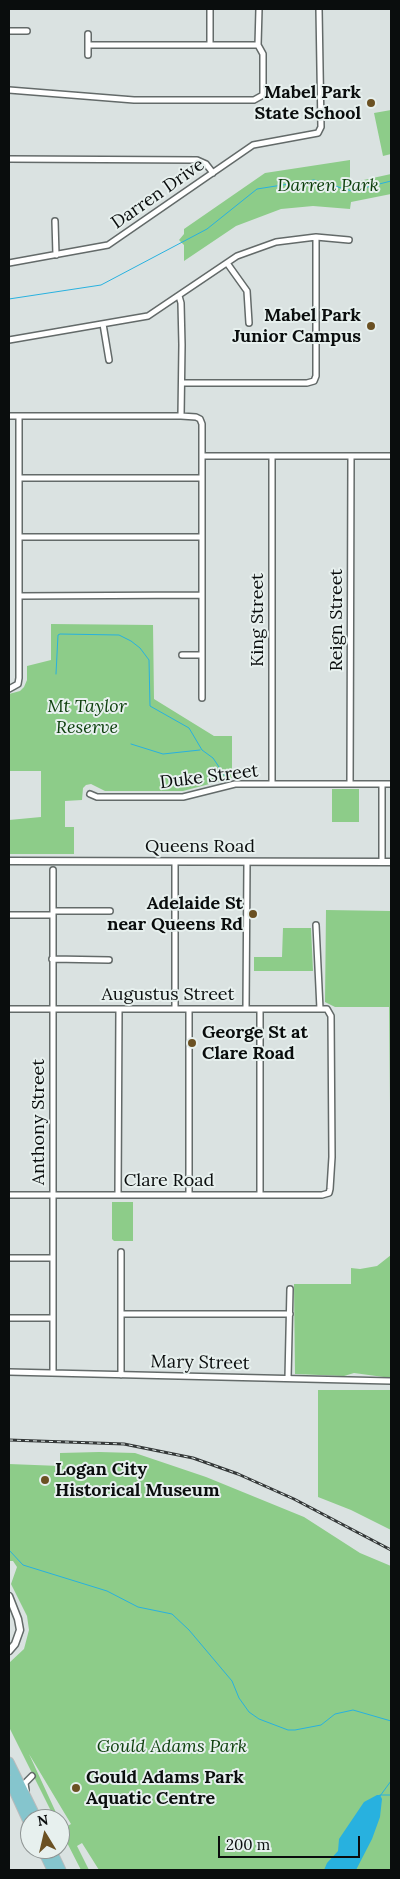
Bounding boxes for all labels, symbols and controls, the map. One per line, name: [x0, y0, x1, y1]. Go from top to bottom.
place label: Mabel Park State School: [255, 82, 361, 125]
marker: Mabel Park State School: [365, 97, 377, 109]
street label: Darren Drive: [107, 154, 209, 234]
park label: Darren Park: [277, 175, 379, 197]
place label: Mabel Park Junior Campus: [232, 305, 361, 348]
marker: Mabel Park Junior Campus: [365, 320, 377, 332]
street label: Reign Street: [326, 569, 348, 671]
street label: King Street: [247, 573, 269, 667]
park label: Mt Taylor Reserve: [47, 696, 127, 739]
street label: Duke Street: [158, 760, 260, 794]
street label: Queens Road: [145, 836, 255, 858]
place label: Adelaide St near Queens Rd: [107, 893, 243, 936]
marker: Adelaide St near Queens Rd: [247, 908, 259, 920]
street label: Augustus Street: [102, 984, 234, 1006]
place label: George St at Clare Road: [202, 1022, 308, 1064]
marker: George St at Clare Road: [186, 1037, 198, 1049]
street label: Anthony Street: [28, 1059, 50, 1185]
street label: Clare Road: [124, 1170, 214, 1192]
street label: Mary Street: [150, 1351, 250, 1375]
place label: Logan City Historical Museum: [55, 1459, 219, 1502]
marker: Logan City Historical Museum: [39, 1474, 51, 1486]
park label: Gould Adams Park: [97, 1736, 247, 1758]
place label: Gould Adams Park Aquatic Centre: [86, 1767, 244, 1810]
marker: Gould Adams Park Aquatic Centre: [70, 1782, 82, 1794]
north arrow: [20, 1809, 70, 1859]
text: N: [36, 1810, 50, 1830]
scale bar: [220, 1826, 362, 1858]
text: 200 m: [226, 1835, 270, 1854]

